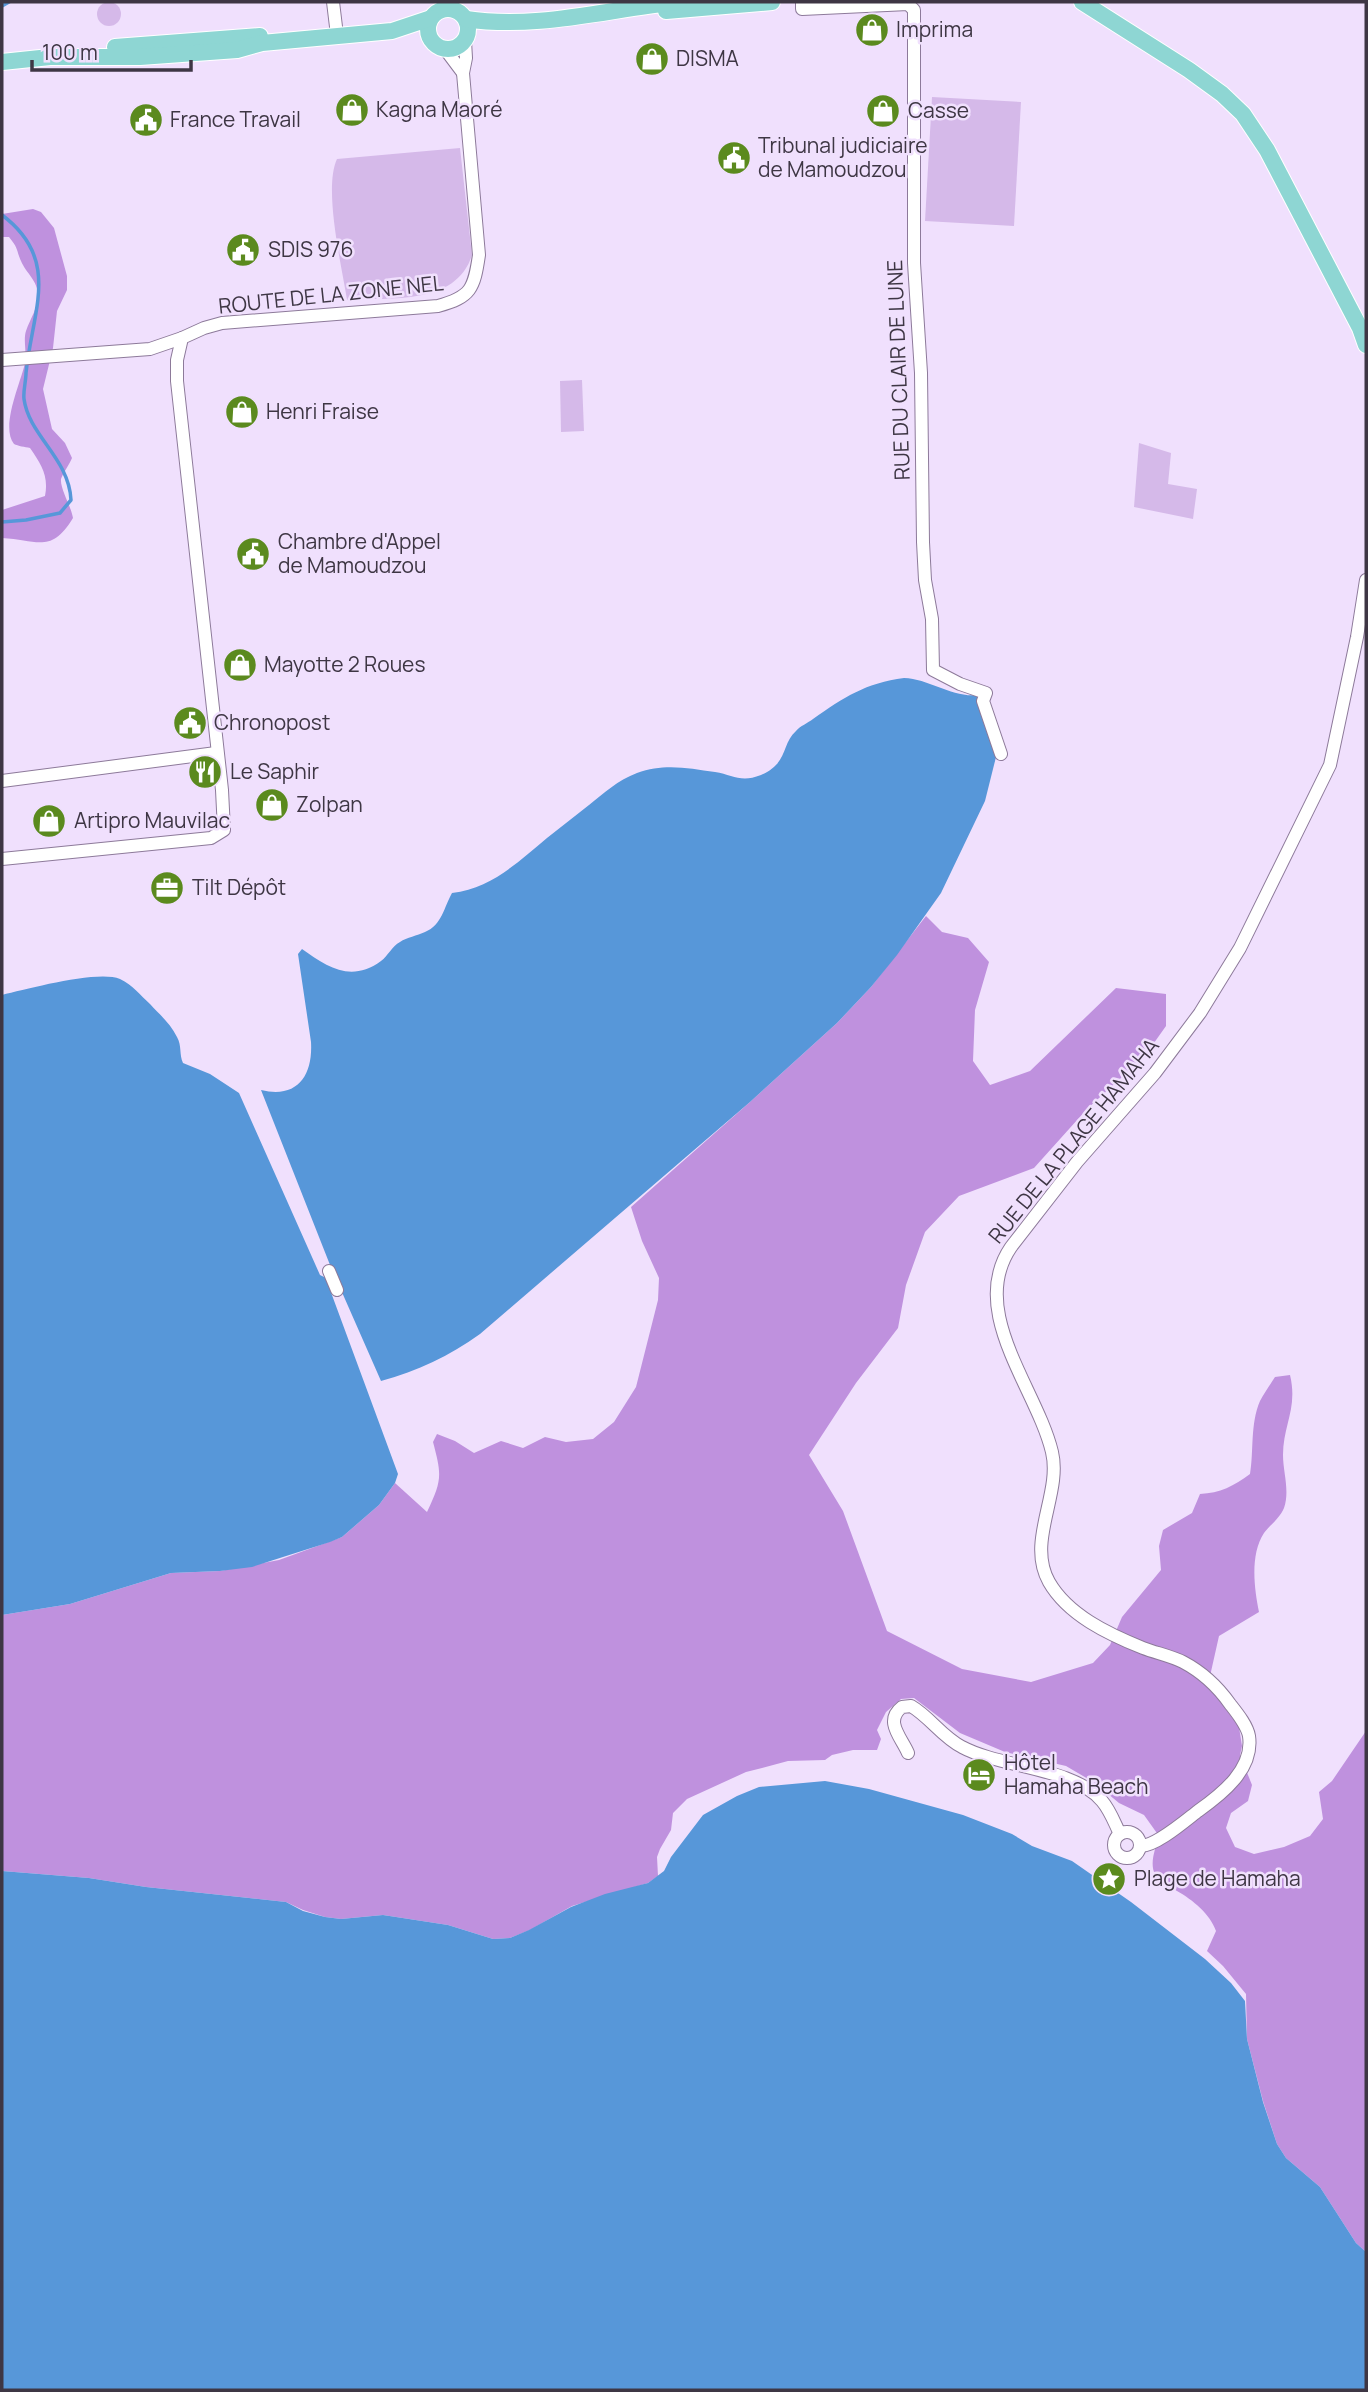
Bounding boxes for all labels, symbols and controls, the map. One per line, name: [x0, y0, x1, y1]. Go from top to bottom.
shop icon: Imprima: [853, 11, 891, 49]
place label: Imprima: [896, 15, 973, 43]
scale bar: [32, 28, 191, 72]
text: 100 m: [42, 38, 98, 66]
shop icon: DISMA: [633, 40, 671, 78]
place label: DISMA: [676, 44, 739, 72]
shop icon: Kagna Maoré: [333, 91, 371, 129]
shop icon: Casse: [864, 92, 902, 130]
place label: Kagna Maoré: [376, 95, 502, 123]
place label: Casse: [908, 96, 969, 124]
public building icon: France Travail: [127, 101, 165, 139]
place label: France Travail: [170, 105, 301, 133]
place label: Tribunal judiciaire de Mamoudzou: [758, 131, 928, 183]
public building icon: Tribunal judiciaire de Mamoudzou: [715, 139, 753, 177]
public building icon: SDIS 976: [224, 231, 262, 269]
place label: SDIS 976: [268, 235, 353, 263]
street label: RUE DU CLAIR DE LUNE: [880, 259, 916, 481]
street label: ROUTE DE LA ZONE NEL: [217, 268, 445, 320]
shop icon: Henri Fraise: [223, 393, 261, 431]
place label: Henri Fraise: [266, 397, 379, 425]
place label: Chambre d'Appel de Mamoudzou: [278, 527, 441, 579]
public building icon: Chambre d'Appel de Mamoudzou: [234, 535, 272, 573]
shop icon: Mayotte 2 Roues: [221, 646, 259, 684]
place label: Mayotte 2 Roues: [264, 650, 425, 678]
public building icon: Chronopost: [171, 704, 209, 742]
place label: Chronopost: [214, 708, 330, 736]
restaurant icon: Le Saphir: [186, 753, 224, 791]
place label: Le Saphir: [230, 757, 320, 785]
shop icon: Zolpan: [253, 786, 291, 824]
place label: Zolpan: [296, 790, 363, 818]
shop icon: Artipro Mauvilac: [30, 802, 68, 840]
place label: Artipro Mauvilac: [74, 806, 230, 834]
office icon: Tilt Dépôt: [148, 869, 186, 907]
place label: Tilt Dépôt: [192, 873, 286, 901]
street label: RUE DE LA PLAGE HAMAHA: [982, 1032, 1165, 1249]
place label: Hôtel Hamaha Beach: [1004, 1748, 1149, 1800]
hotel icon: Hôtel Hamaha Beach: [960, 1756, 998, 1794]
place icon: Plage de Hamaha: [1090, 1860, 1128, 1898]
place label: Plage de Hamaha: [1134, 1864, 1301, 1892]

